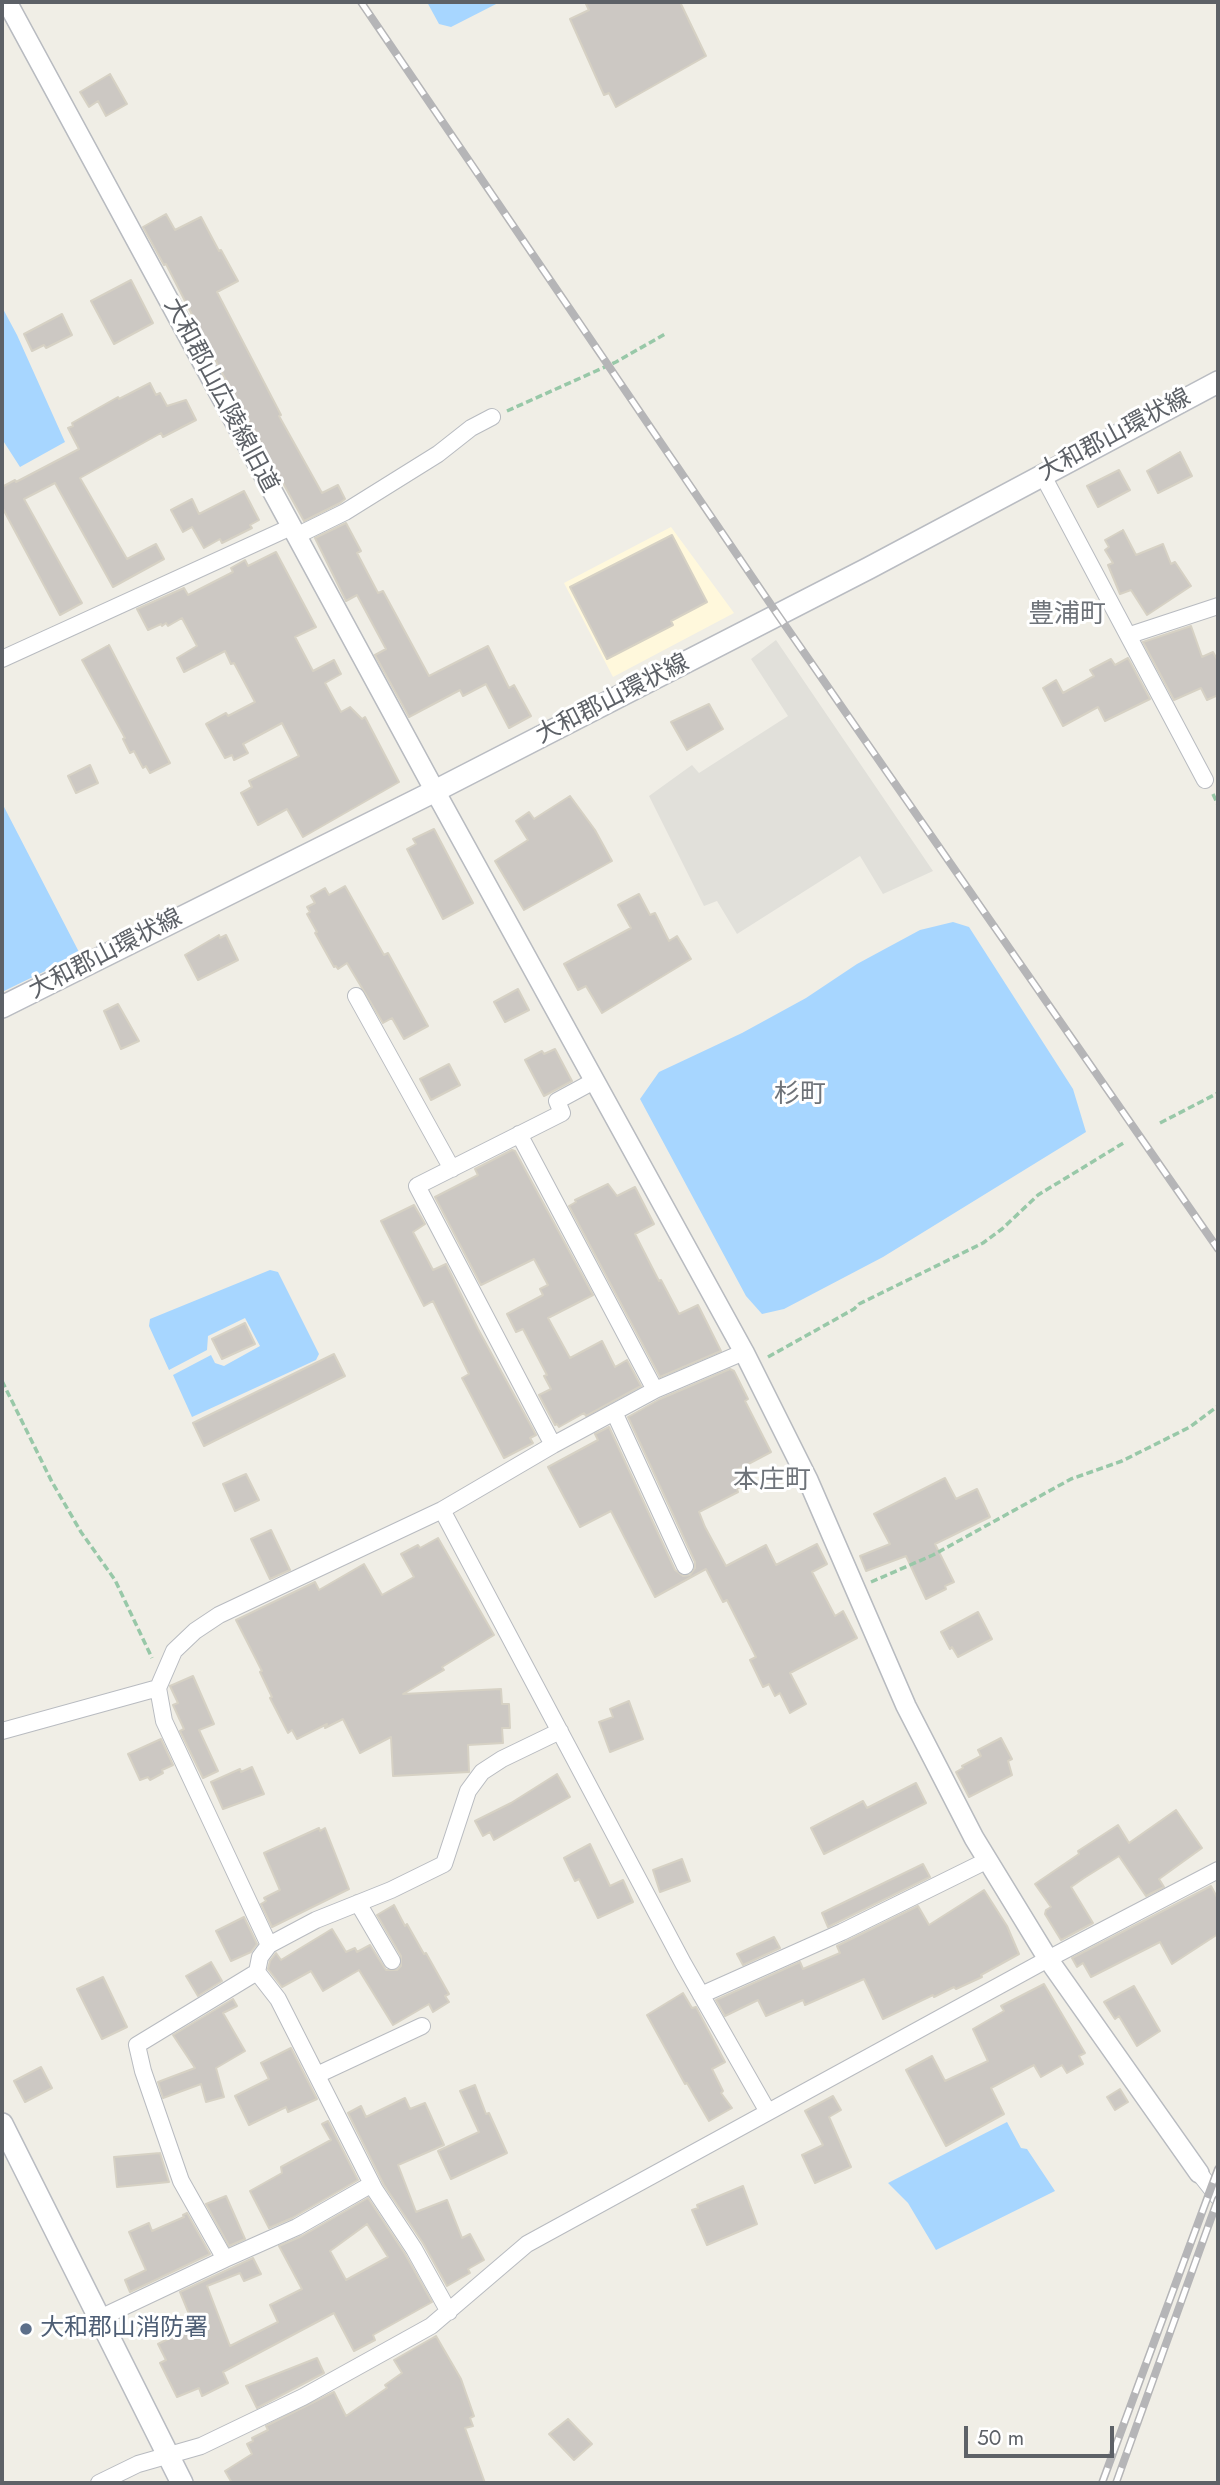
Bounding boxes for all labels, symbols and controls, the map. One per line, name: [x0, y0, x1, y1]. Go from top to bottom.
street label: 大和郡山広陵線旧道: [157, 294, 283, 498]
street label: 大和郡山環状線: [1034, 384, 1196, 488]
district label: 豊浦町: [1028, 600, 1106, 632]
street label: 大和郡山環状線: [532, 649, 694, 751]
street label: 大和郡山環状線: [25, 904, 187, 1006]
district label: 杉町: [774, 1080, 826, 1112]
district label: 本庄町: [733, 1466, 811, 1498]
place label: 大和郡山消防署: [40, 2315, 208, 2343]
marker: 大和郡山消防署: [18, 2321, 34, 2337]
scale bar: [968, 2412, 1118, 2456]
text: 50 m: [977, 2423, 1024, 2453]

